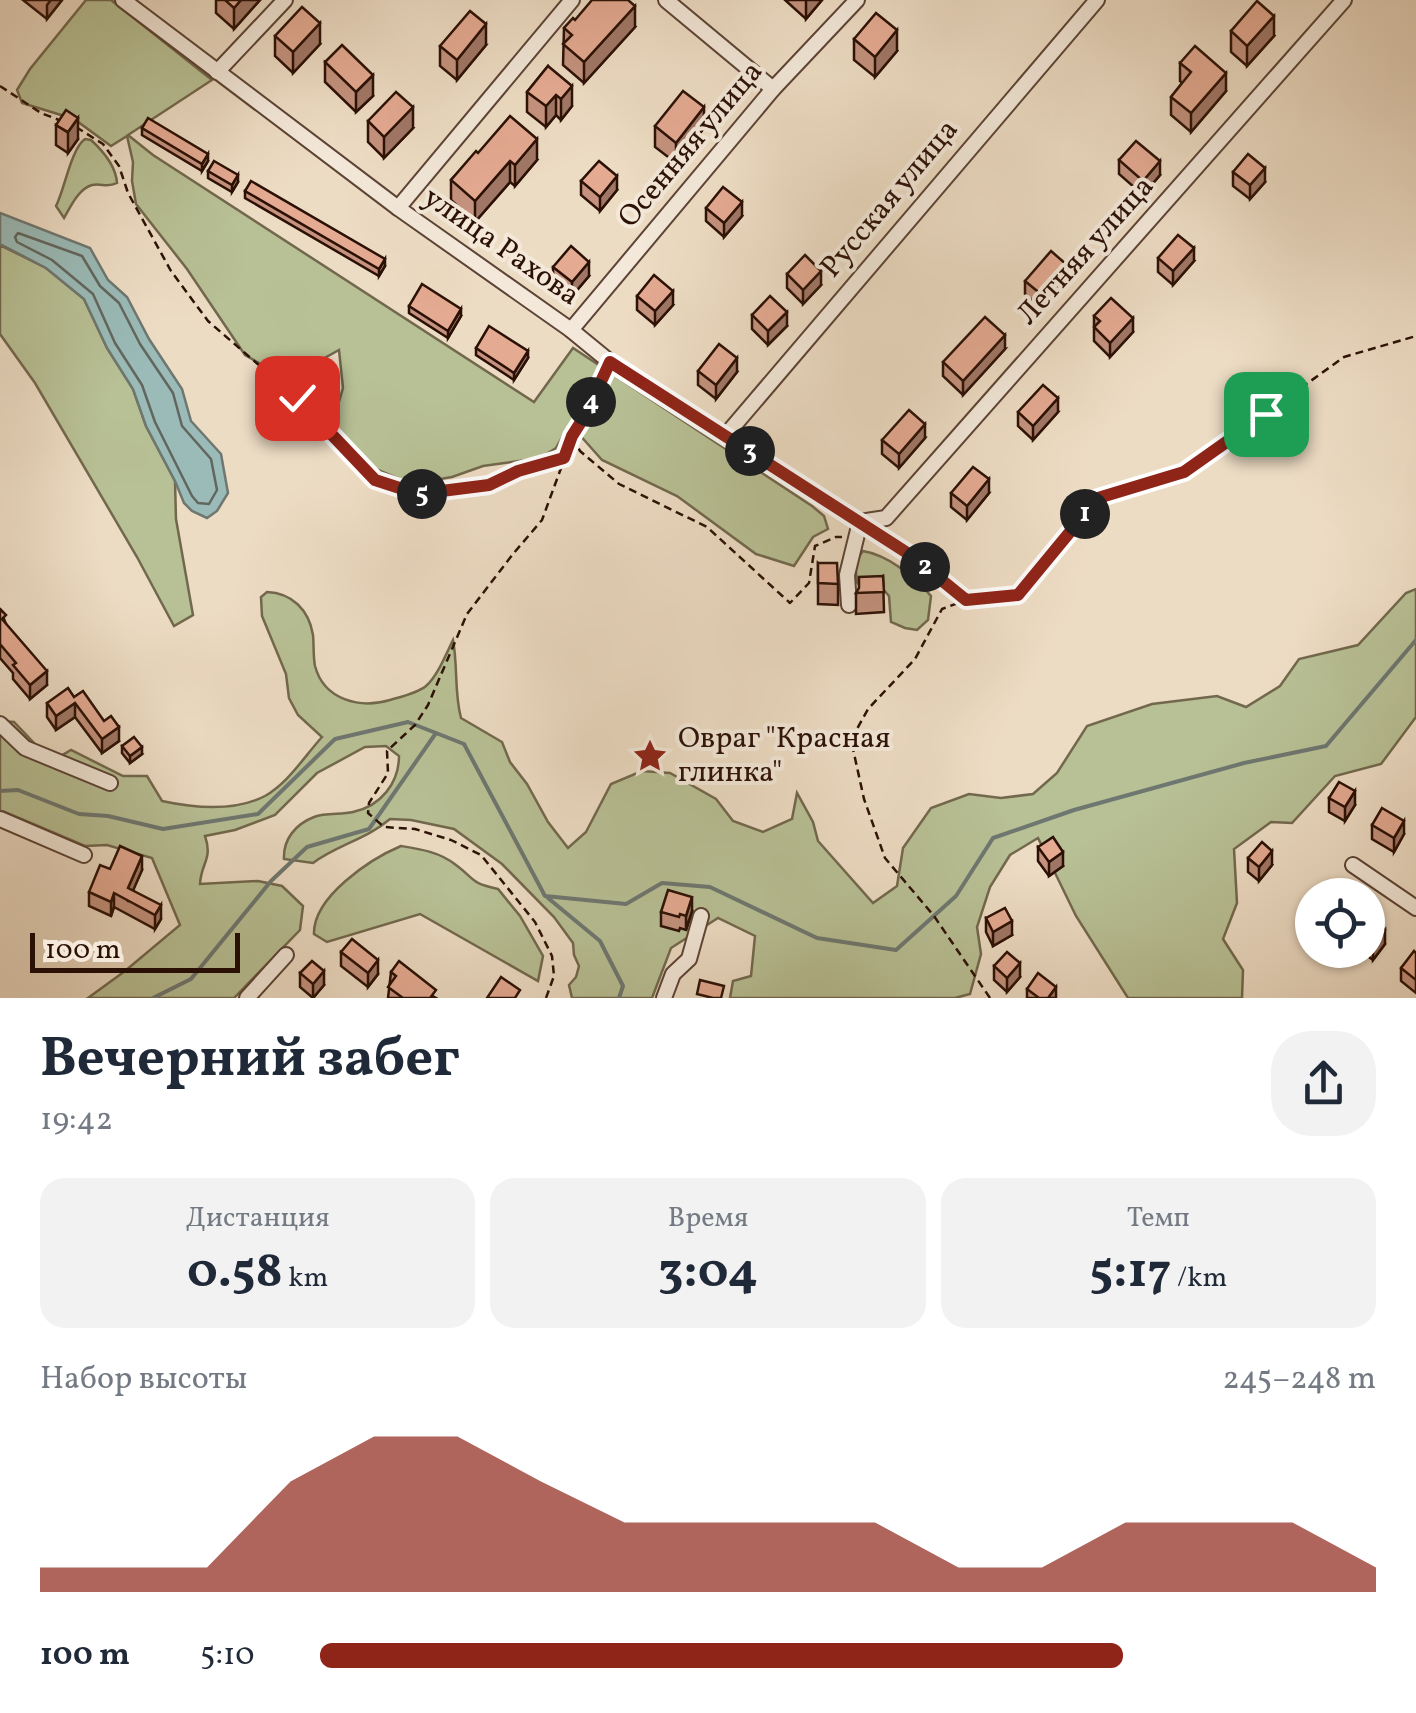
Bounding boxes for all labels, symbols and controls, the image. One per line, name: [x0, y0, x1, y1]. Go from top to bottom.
street label: Осенняя улица: [609, 53, 773, 237]
street label: Русская улица: [811, 111, 969, 287]
street label: Летняя улица: [1008, 167, 1164, 335]
street label: улица Рахова: [414, 177, 588, 317]
pin: [255, 356, 340, 441]
icon: check: [270, 371, 325, 426]
pin: [1224, 372, 1309, 457]
pin: 4: [566, 377, 616, 427]
text: 4: [583, 382, 599, 421]
icon: arrive: [1239, 387, 1294, 442]
pin: 3: [725, 426, 775, 476]
text: 3: [743, 431, 757, 470]
pin: 5: [397, 469, 447, 519]
text: 5: [415, 474, 429, 513]
pin: 1: [1060, 489, 1110, 539]
text: 1: [1079, 494, 1091, 533]
pin: 2: [900, 542, 950, 592]
text: 2: [918, 547, 932, 586]
place label: Овраг "Красная глинка": [678, 718, 891, 794]
place icon: Овраг "Красная глинка": [631, 737, 669, 775]
map controls: [1295, 878, 1385, 968]
button: locate: [1295, 878, 1385, 968]
scale bar: [30, 928, 240, 973]
text: 100 m: [45, 931, 120, 970]
text: Вечерний забег: [40, 1023, 460, 1099]
button: share: [1271, 1031, 1376, 1136]
text: 19:42: [40, 1099, 113, 1143]
text: Дистанция: [186, 1199, 330, 1238]
text: Время: [668, 1199, 748, 1238]
text: Темп: [1127, 1199, 1190, 1238]
text: 0.58: [187, 1238, 283, 1308]
text: 3:04: [658, 1238, 758, 1308]
text: 5:17: [1089, 1238, 1172, 1308]
text: km: [283, 1259, 328, 1298]
text: /km: [1172, 1259, 1227, 1298]
text: Набор высоты: [40, 1358, 247, 1402]
text: 245–248 m: [1222, 1358, 1376, 1402]
text: 100 m: [40, 1634, 130, 1678]
text: 5:10: [200, 1634, 255, 1678]

